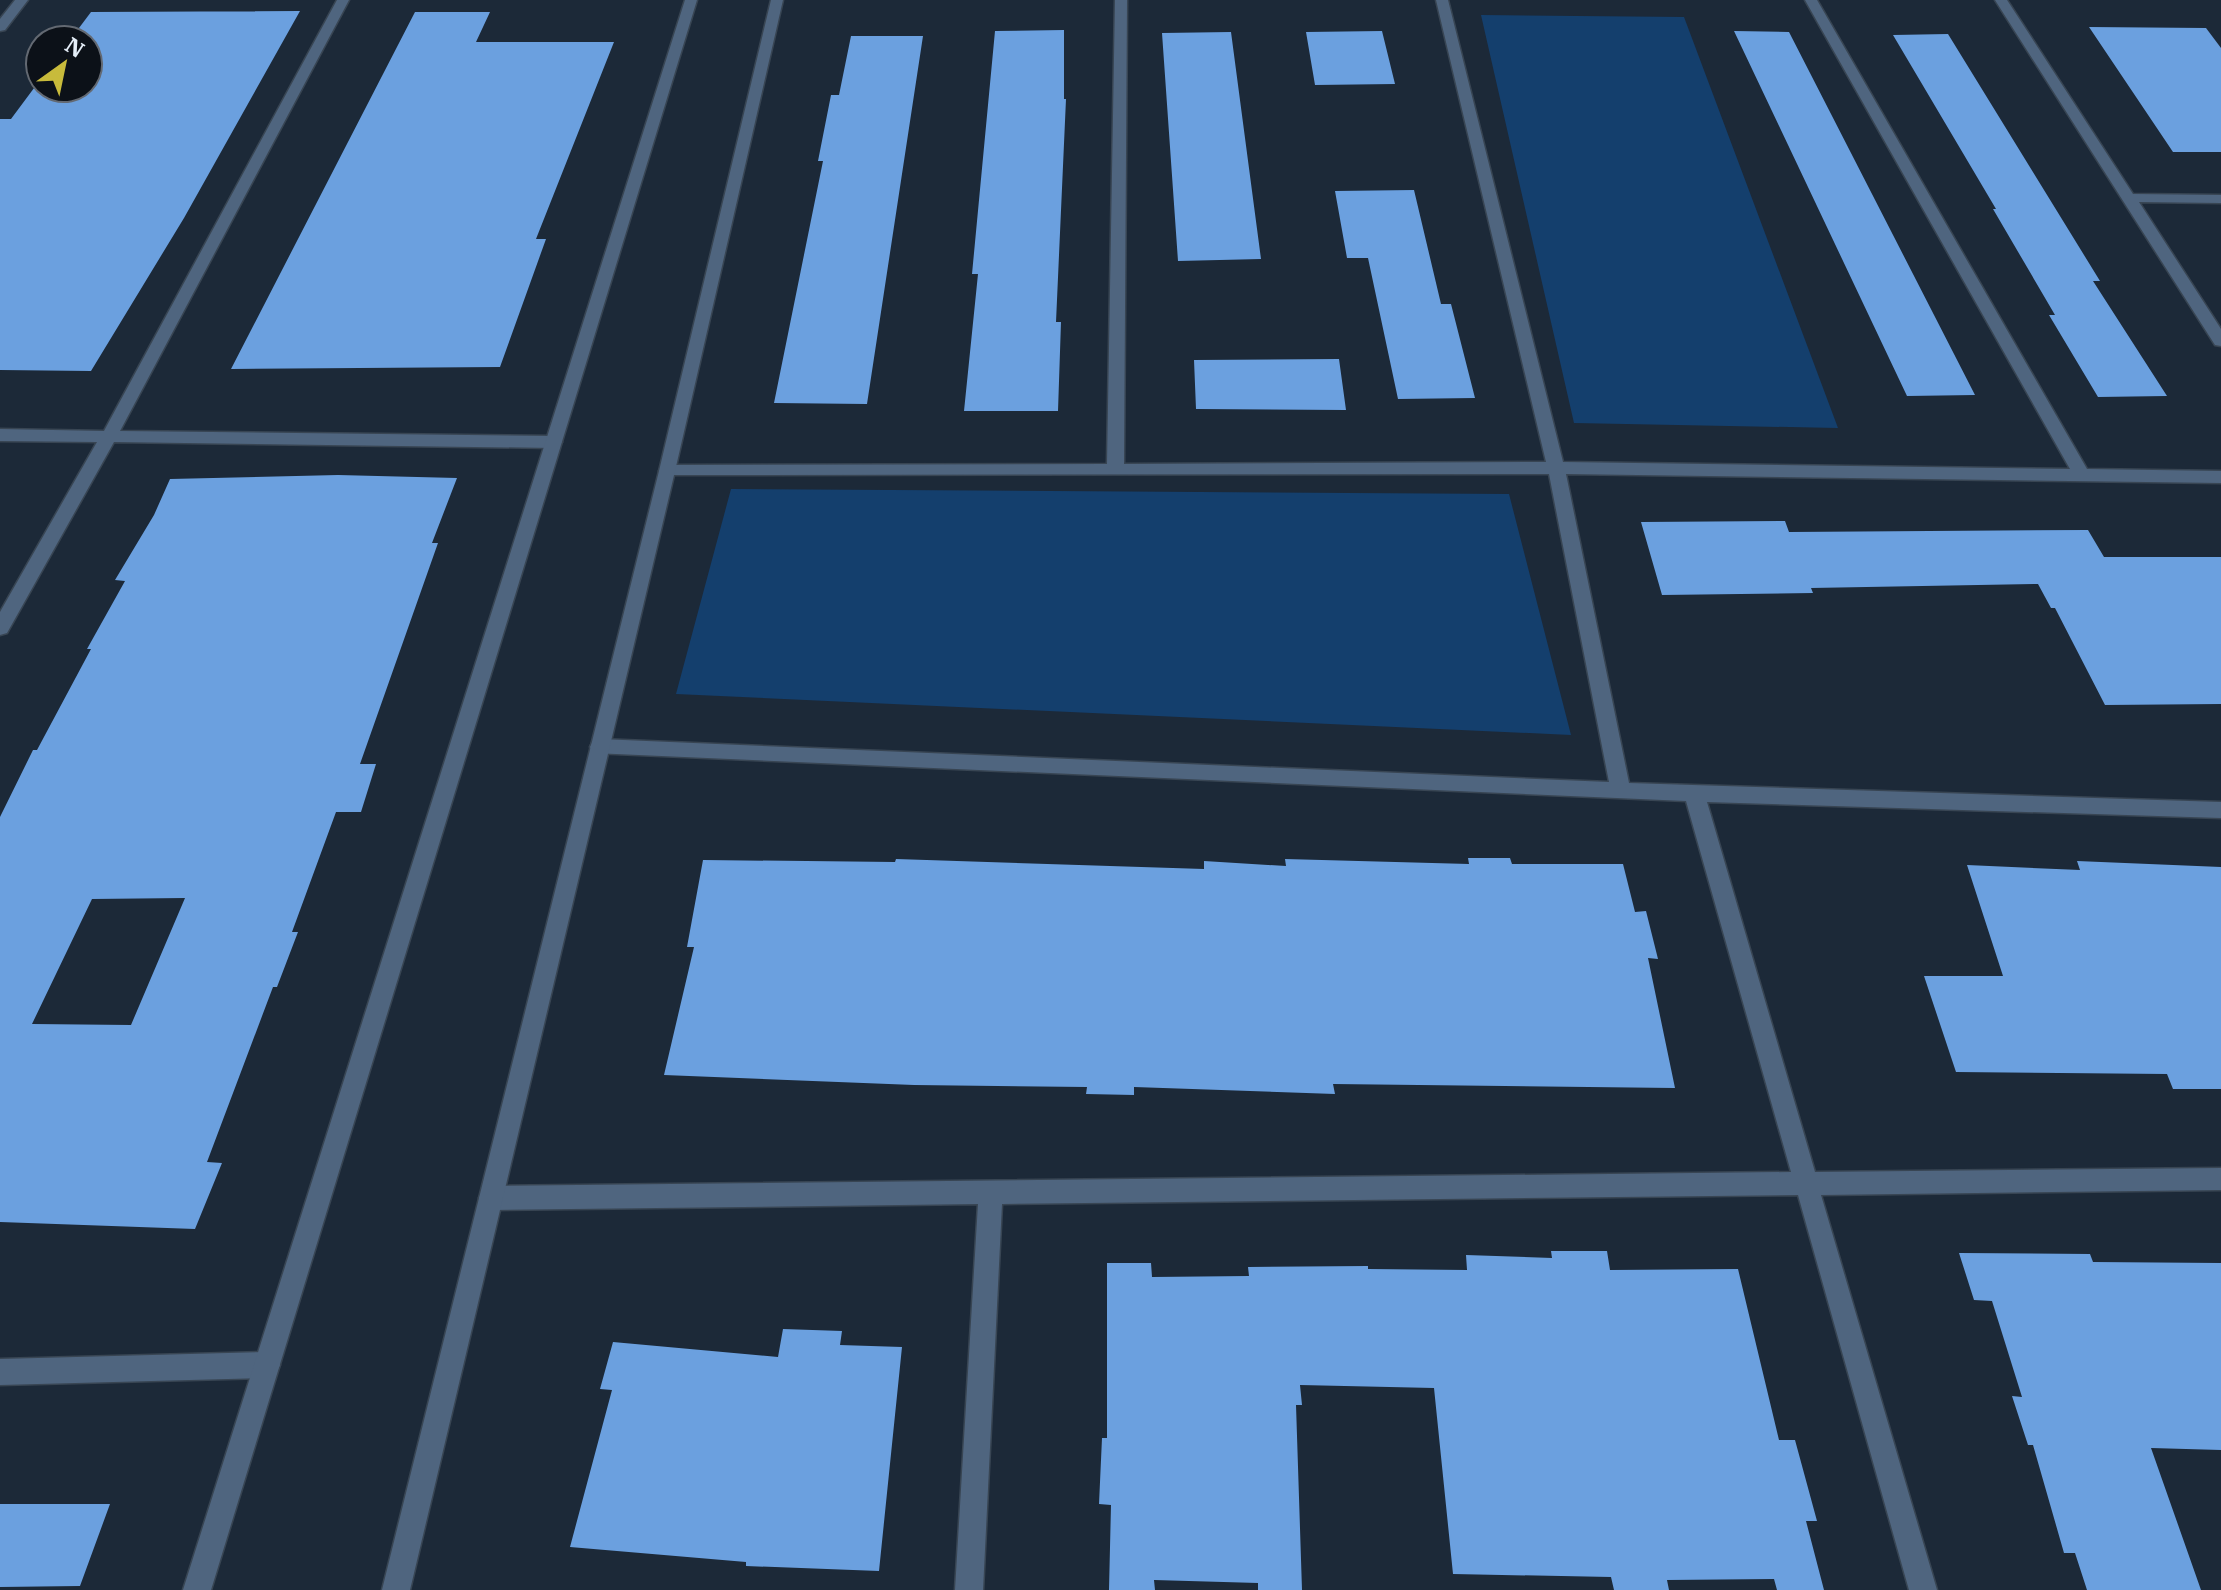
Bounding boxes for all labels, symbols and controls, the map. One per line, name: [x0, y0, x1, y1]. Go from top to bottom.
north arrow: [24, 24, 104, 104]
text: N: [60, 30, 90, 64]

